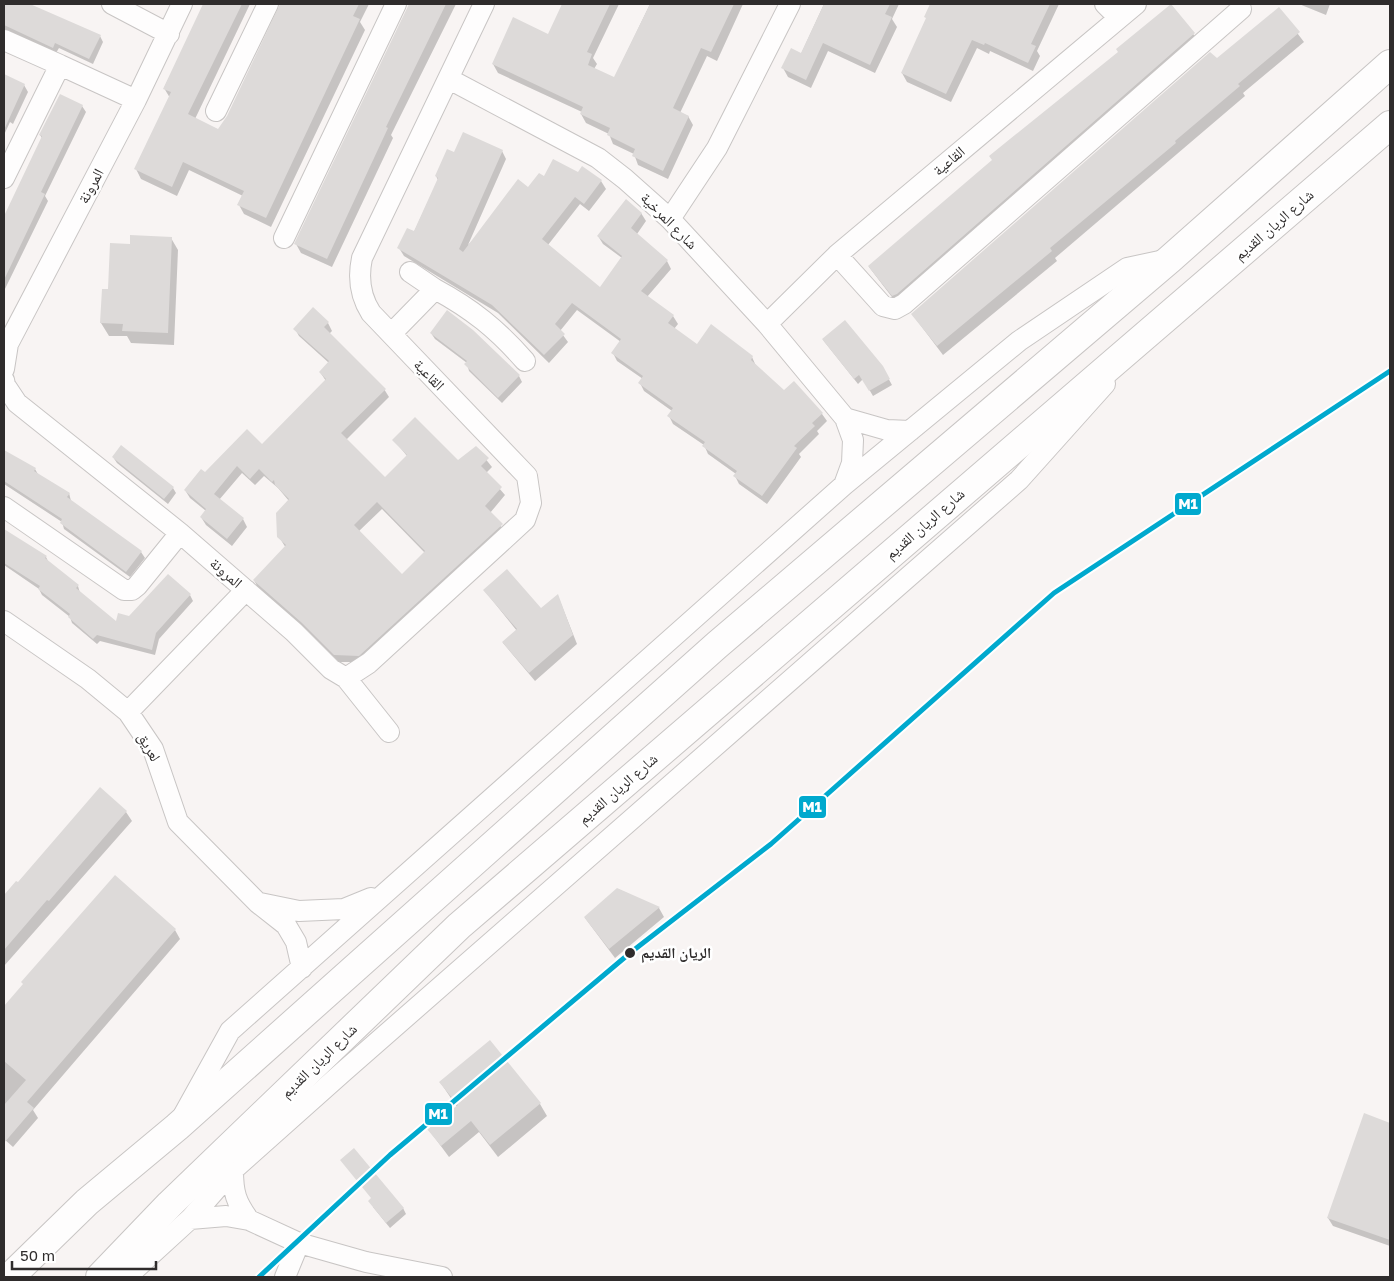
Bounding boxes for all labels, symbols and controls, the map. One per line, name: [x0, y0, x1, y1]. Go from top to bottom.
street label: القاعية: [929, 142, 968, 179]
street label: المرونة: [73, 165, 108, 207]
street label: شارع الريان القديم: [1230, 185, 1318, 265]
street label: شارع المرخية: [636, 188, 702, 254]
street label: القاعية: [411, 355, 449, 394]
street label: شارع الريان القديم: [881, 484, 969, 564]
line badge: M1: [1174, 492, 1202, 516]
text: M1: [1178, 495, 1198, 512]
street label: المرونة: [206, 553, 246, 592]
street label: لعريق: [133, 729, 165, 765]
street label: شارع الريان القديم: [574, 749, 662, 829]
line badge: M1: [798, 795, 827, 819]
text: M1: [802, 798, 822, 815]
place label: الريان القديم: [641, 943, 711, 963]
marker: الريان القديم: [623, 946, 637, 960]
street label: شارع الريان القديم: [276, 1019, 362, 1103]
line badge: M1: [424, 1102, 453, 1126]
text: M1: [428, 1105, 448, 1122]
scale bar: [12, 1238, 156, 1270]
text: 50 m: [20, 1246, 55, 1264]

